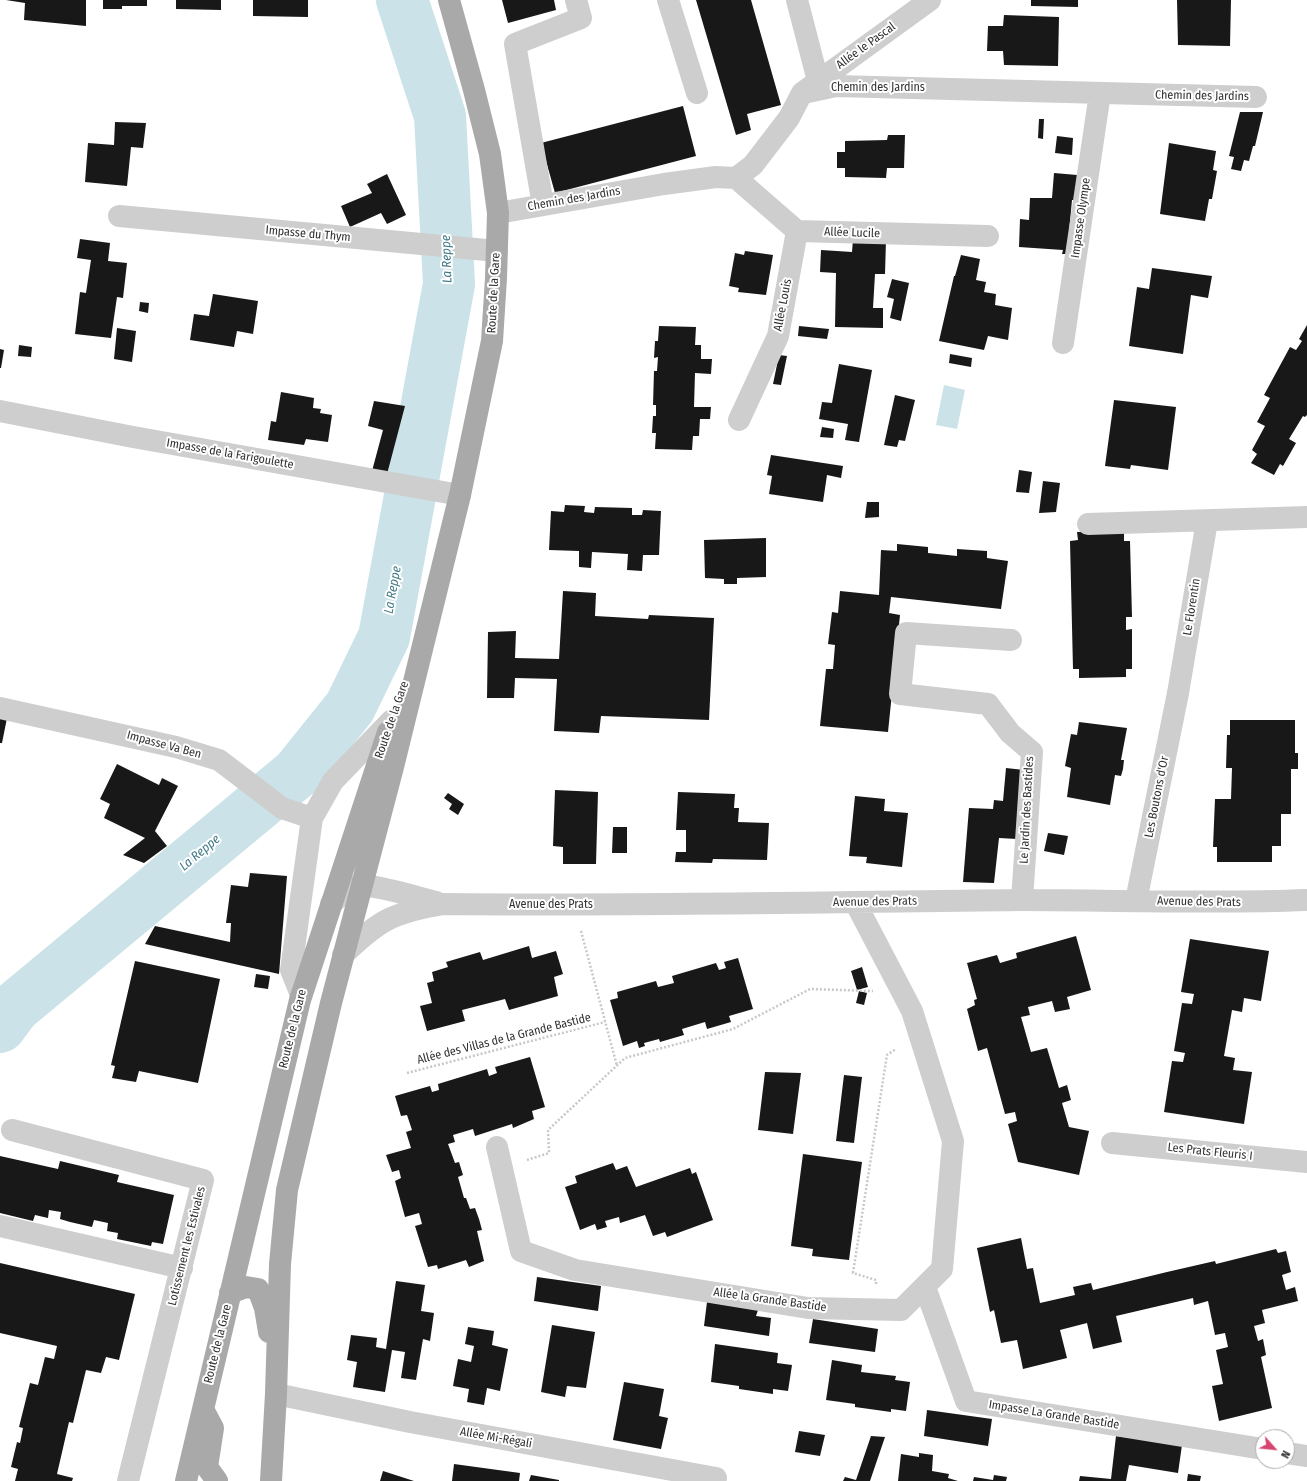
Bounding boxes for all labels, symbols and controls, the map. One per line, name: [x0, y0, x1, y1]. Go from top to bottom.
street label: Allée le Pascal: [834, 20, 898, 72]
street label: Chemin des Jardins: [831, 81, 925, 95]
street label: Chemin des Jardins: [1155, 88, 1249, 104]
street label: Impasse Olympe: [1068, 177, 1094, 259]
street label: Chemin des Jardins: [527, 184, 621, 214]
street label: Impasse du Thym: [265, 223, 351, 245]
street label: Allée Lucile: [824, 225, 880, 241]
water label: La Reppe: [438, 235, 456, 283]
street label: Route de la Gare: [485, 252, 503, 334]
street label: Allée Louis: [771, 278, 795, 332]
street label: Impasse de la Farigoulette: [165, 436, 295, 472]
water label: La Reppe: [381, 565, 405, 615]
street label: Le Florentin: [1180, 577, 1204, 637]
street label: Route de la Gare: [372, 679, 412, 761]
street label: Impasse Va Ben: [125, 728, 203, 762]
street label: Les Boutons d'Or: [1142, 755, 1172, 839]
street label: Le Jardin des Bastides: [1017, 756, 1037, 864]
water label: La Reppe: [177, 832, 223, 874]
street label: Avenue des Prats: [833, 894, 917, 910]
street label: Avenue des Prats: [1157, 894, 1241, 910]
street label: Avenue des Prats: [509, 898, 593, 912]
street label: Route de la Gare: [276, 988, 310, 1070]
street label: Allée des Villas de la Grande Bastide: [416, 1010, 592, 1068]
street label: Les Prats Fleuris I: [1167, 1140, 1253, 1164]
street label: Lotissement les Estivales: [165, 1185, 209, 1307]
street label: Allée la Grande Bastide: [713, 1285, 827, 1315]
street label: Route de la Gare: [201, 1303, 235, 1385]
street label: Impasse La Grande Bastide: [988, 1398, 1120, 1432]
street label: Allée Mi-Régali: [459, 1425, 533, 1451]
north arrow: [1255, 1429, 1295, 1469]
text: N: [1278, 1448, 1293, 1460]

